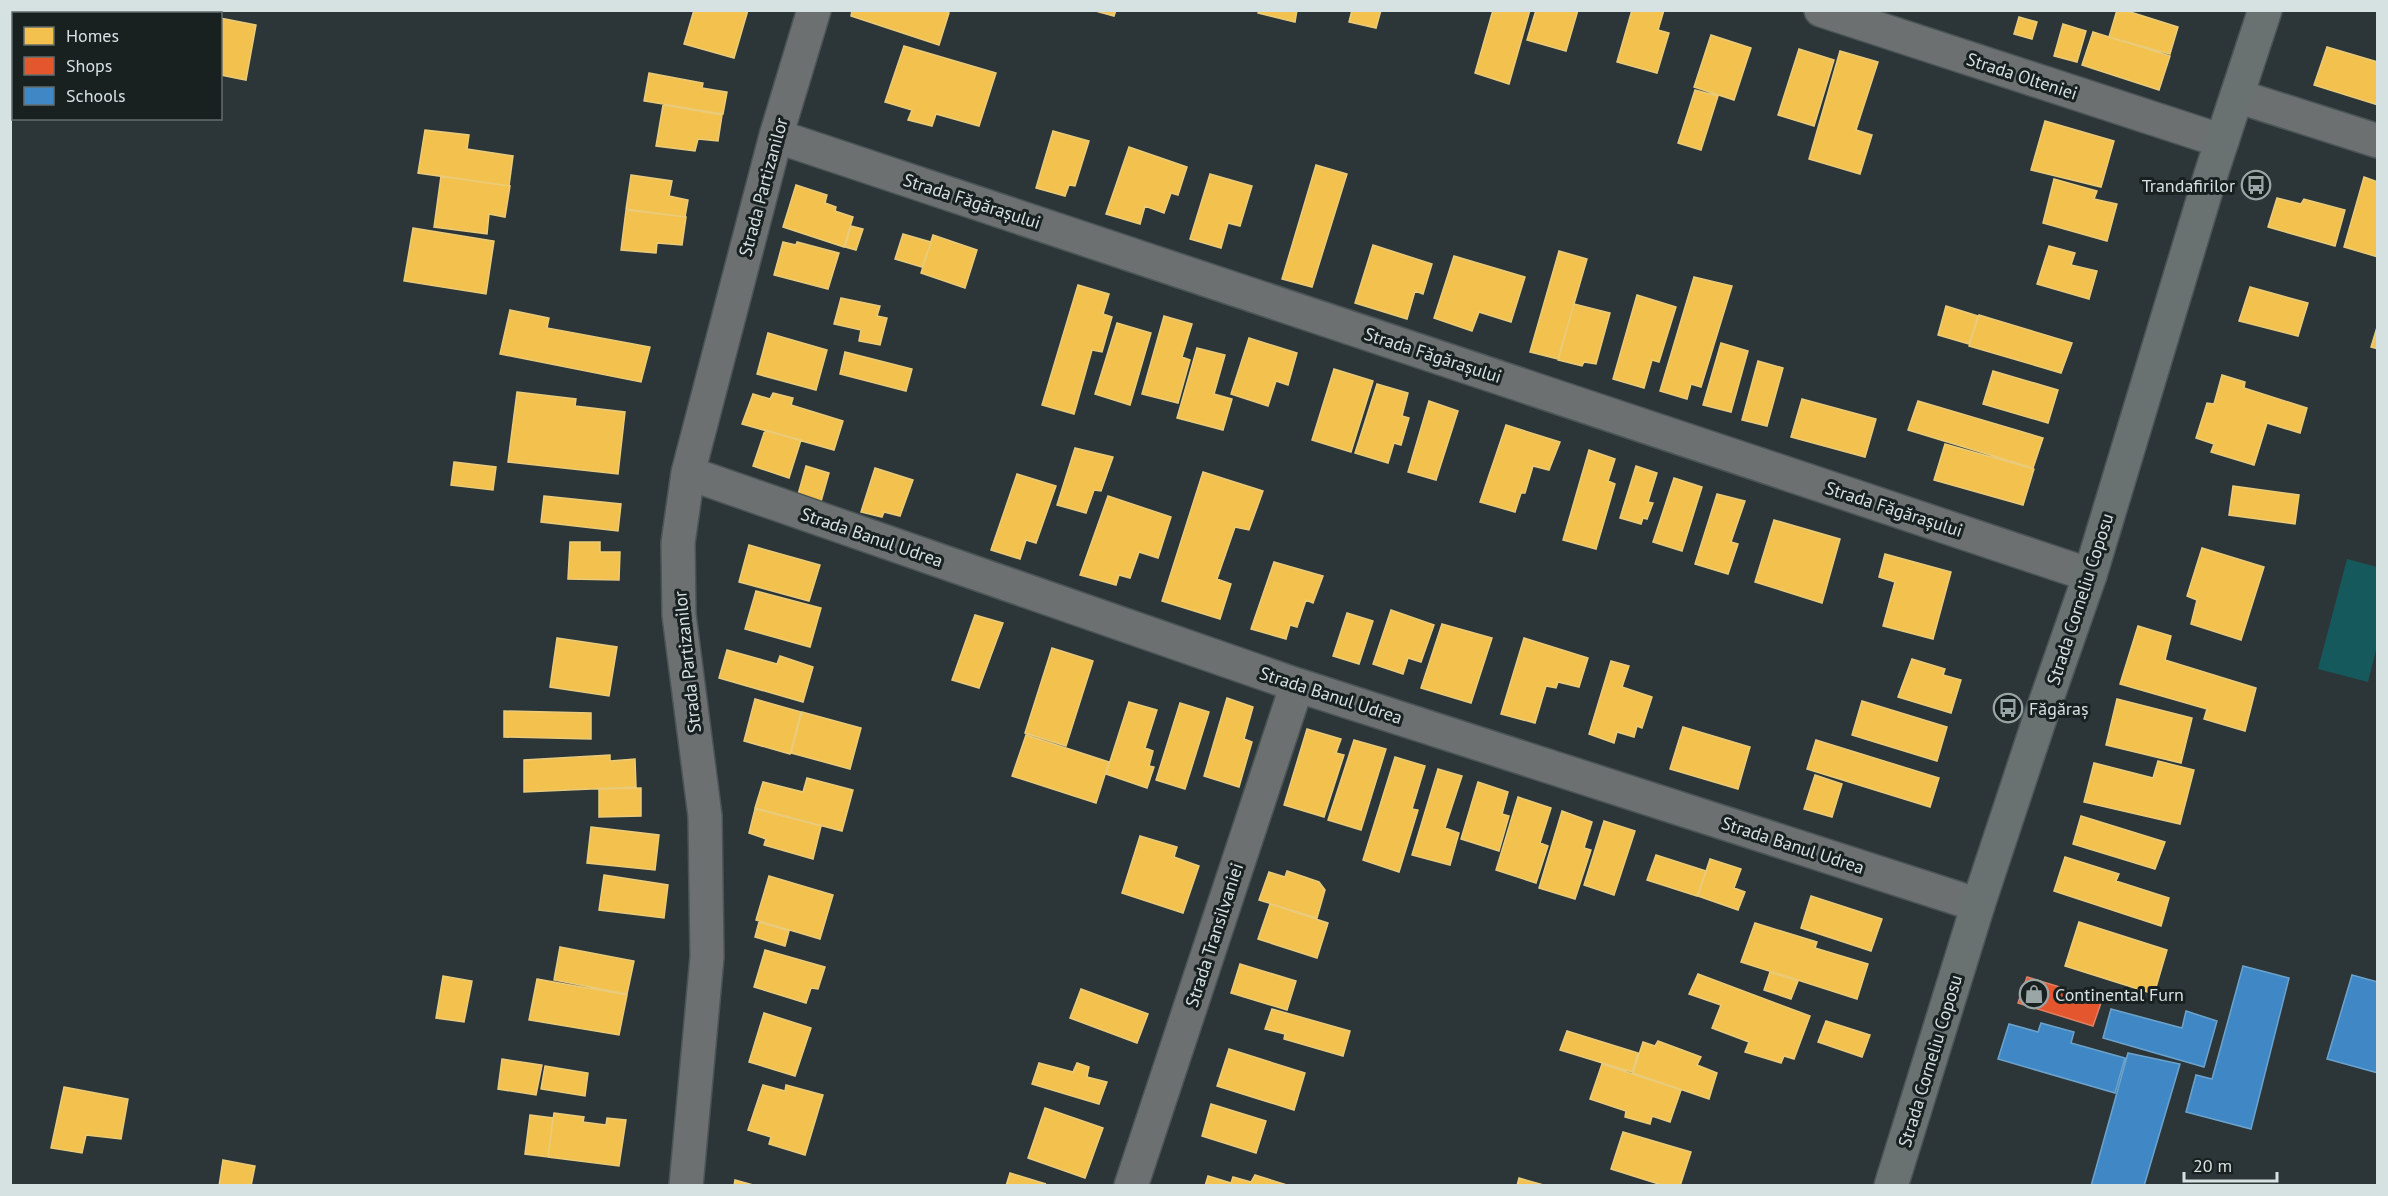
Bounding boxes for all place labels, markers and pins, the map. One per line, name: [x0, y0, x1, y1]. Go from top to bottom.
bus stop icon: Trandafirilor: [2240, 169, 2272, 201]
place label: Trandafirilor: [2142, 174, 2235, 197]
bus stop icon: Făgăraș: [1992, 692, 2024, 724]
place label: Făgăraș: [2029, 697, 2088, 720]
shop icon: Continental Furn: [2018, 978, 2050, 1010]
place label: Continental Furn: [2055, 983, 2184, 1006]

